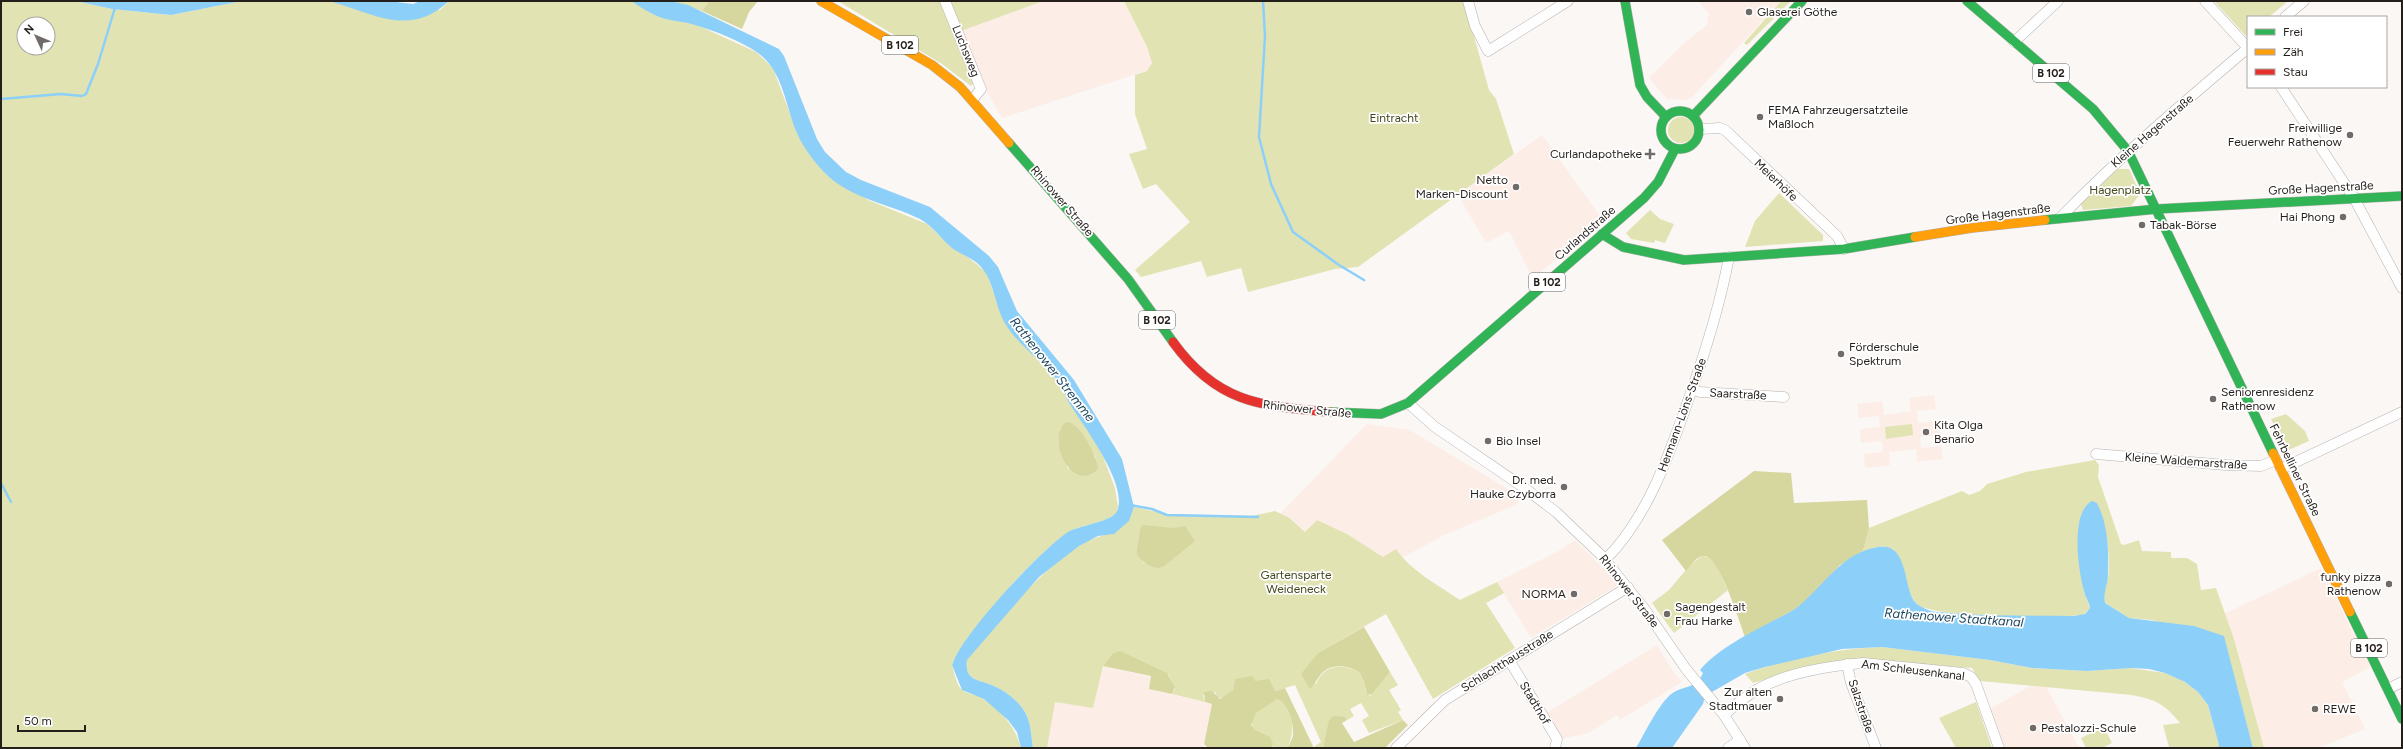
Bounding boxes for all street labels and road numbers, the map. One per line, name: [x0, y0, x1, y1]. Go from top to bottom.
street label: Luchsweg: [949, 23, 983, 79]
road number: B 102: [882, 36, 918, 54]
road number: B 102: [2033, 64, 2069, 82]
street label: Kleine Hagenstraße: [2108, 91, 2196, 171]
street label: Meierhöfe: [1751, 156, 1801, 204]
street label: Rhinower Straße: [1028, 163, 1097, 239]
street label: Große Hagenstraße: [2268, 178, 2374, 198]
street label: Große Hagenstraße: [1945, 201, 2052, 227]
street label: Curlandstraße: [1552, 203, 1618, 263]
road number: B 102: [1529, 273, 1565, 291]
road number: B 102: [1139, 311, 1175, 329]
street label: Hermann-Löns-Straße: [1655, 356, 1709, 474]
street label: Saarstraße: [1709, 386, 1767, 403]
street label: Rhinower Straße: [1262, 397, 1352, 421]
street label: Fehrbelliner Straße: [2267, 422, 2324, 519]
street label: Kleine Waldemarstraße: [2124, 450, 2248, 472]
street label: Rhinower Straße: [1596, 552, 1662, 631]
street label: Schlachthausstraße: [1458, 627, 1556, 695]
road number: B 102: [2351, 639, 2387, 657]
street label: Am Schleusenkanal: [1861, 657, 1965, 683]
street label: Salzstraße: [1845, 677, 1877, 735]
street label: Stadthof: [1517, 679, 1554, 728]

